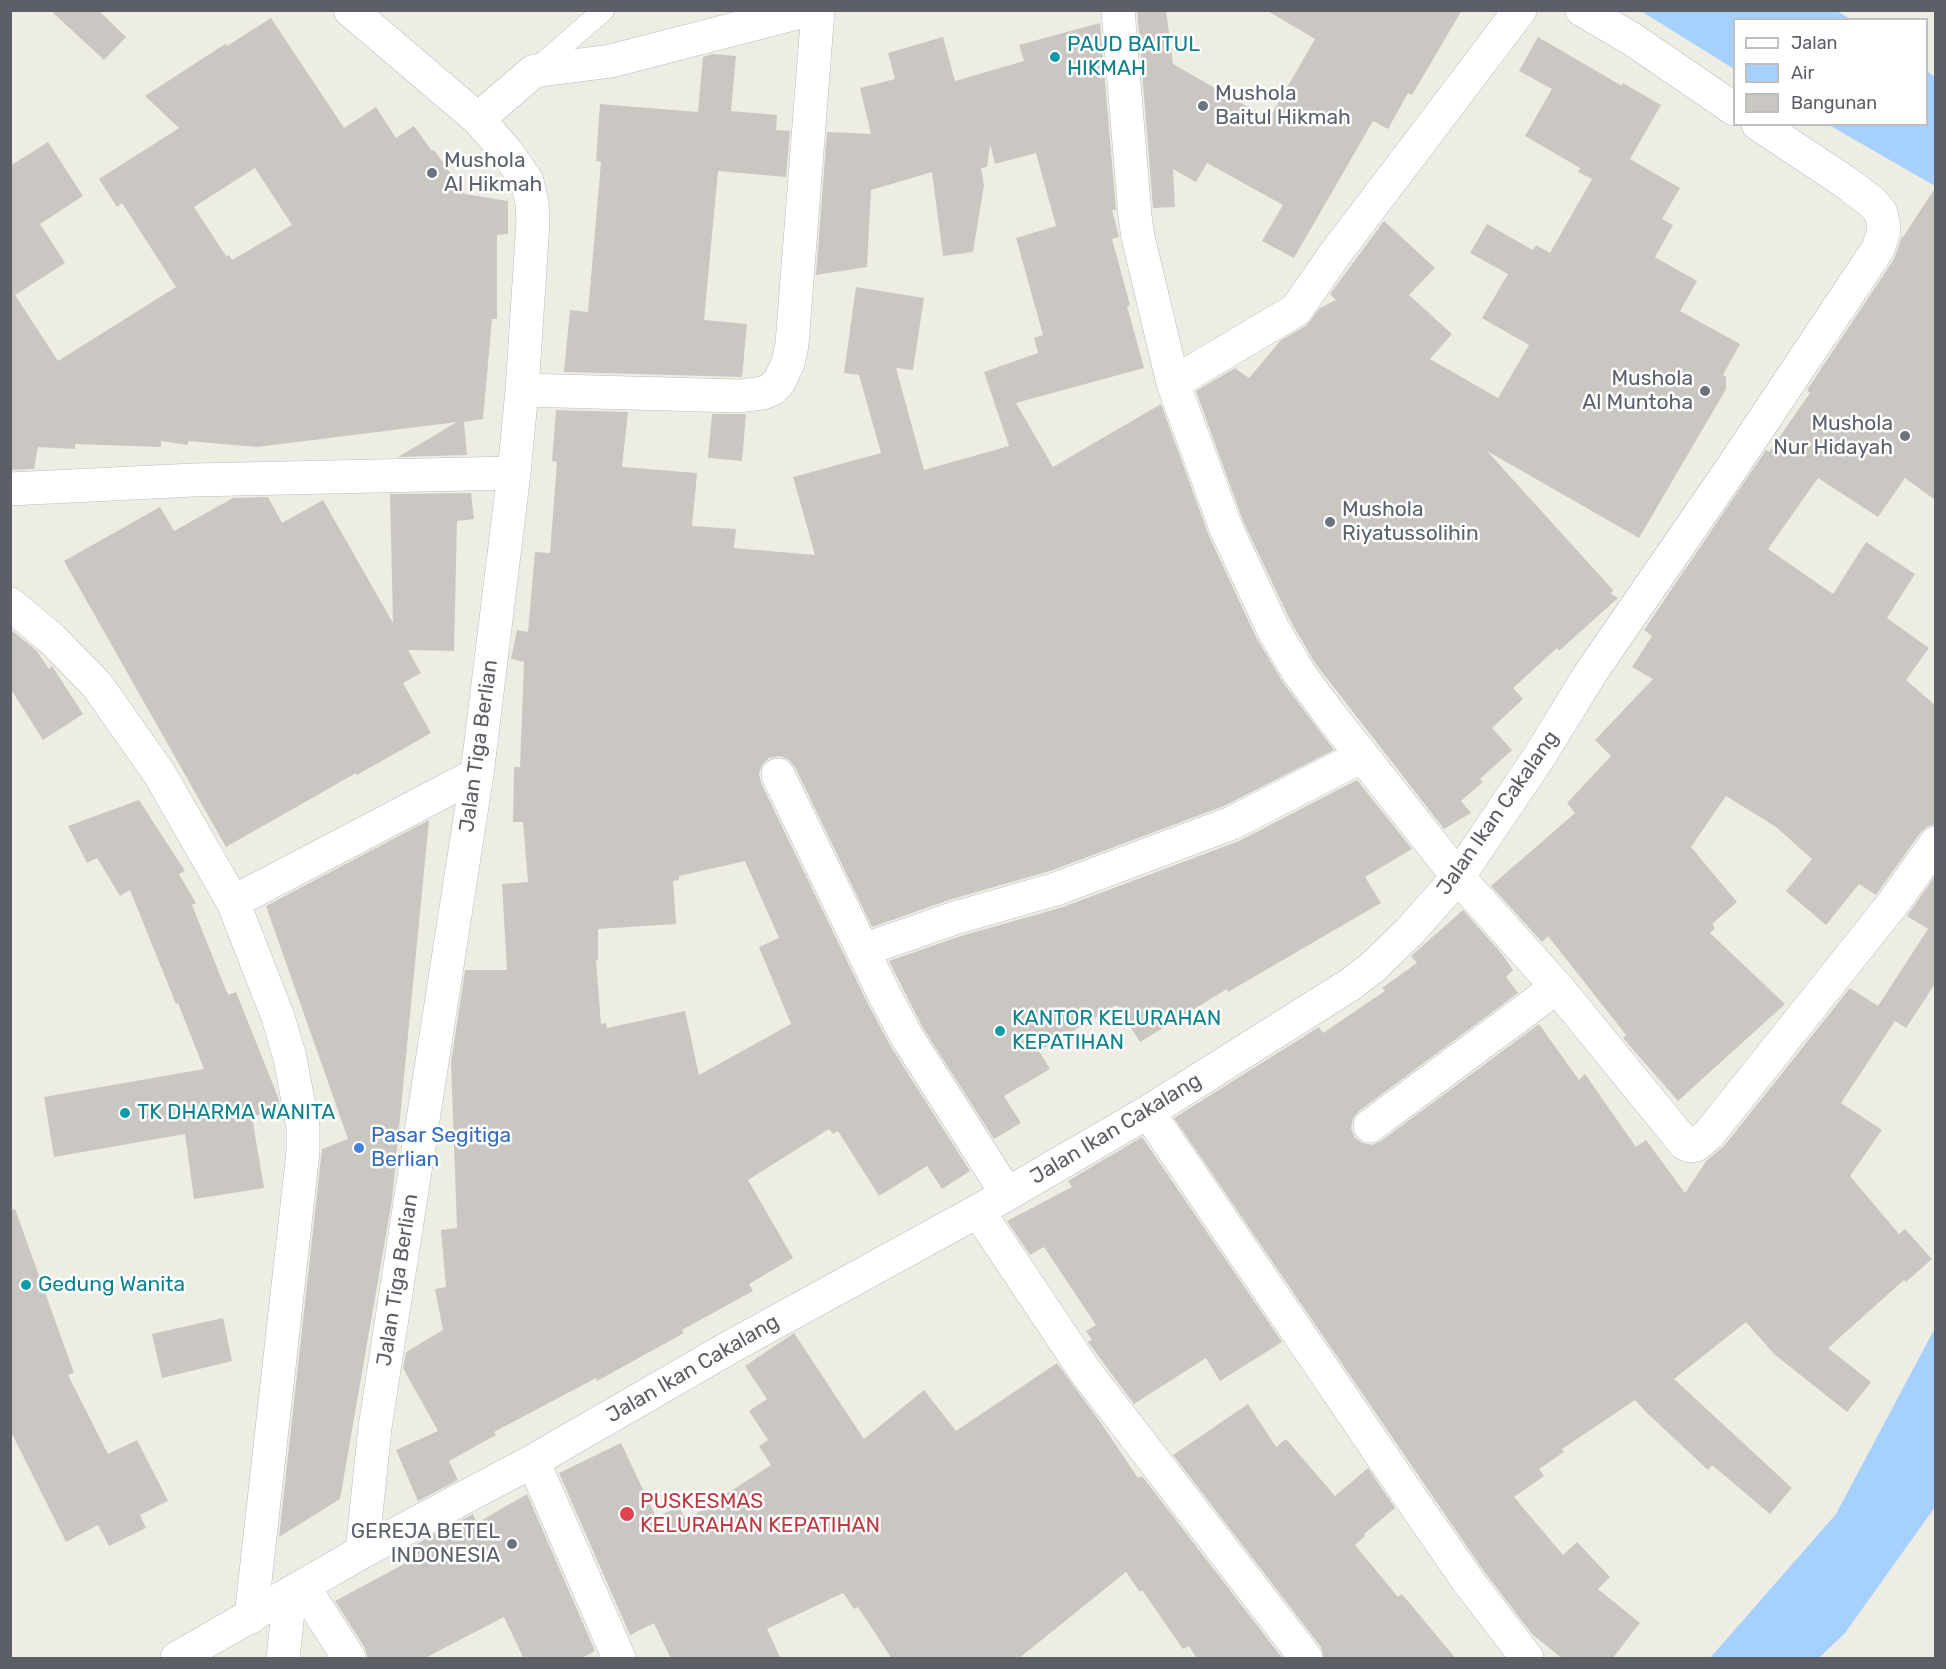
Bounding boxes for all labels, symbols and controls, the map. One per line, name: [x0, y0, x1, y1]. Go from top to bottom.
legend: [1733, 18, 1928, 126]
place label: PAUD BAITUL HIKMAH: [1067, 32, 1200, 82]
text: Jalan: [1791, 32, 1838, 54]
marker: PAUD BAITUL HIKMAH: [1048, 50, 1062, 64]
text: Air: [1791, 62, 1814, 84]
place label: Mushola Baitul Hikmah: [1215, 81, 1351, 131]
text: Bangunan: [1791, 92, 1877, 114]
marker: Mushola Baitul Hikmah: [1196, 99, 1210, 113]
place label: Mushola Al Hikmah: [444, 148, 542, 198]
marker: Mushola Al Hikmah: [425, 166, 439, 180]
place label: Mushola Al Muntoha: [1582, 366, 1693, 416]
marker: Mushola Al Muntoha: [1698, 384, 1712, 398]
place label: Mushola Nur Hidayah: [1773, 411, 1893, 461]
marker: Mushola Nur Hidayah: [1898, 429, 1912, 443]
place label: Mushola Riyatussolihin: [1342, 497, 1479, 547]
marker: Mushola Riyatussolihin: [1323, 515, 1337, 529]
street label: Jalan Tiga Berlian: [454, 658, 504, 834]
street label: Jalan Ikan Cakalang: [1432, 726, 1564, 900]
place label: KANTOR KELURAHAN KEPATIHAN: [1012, 1006, 1221, 1056]
marker: KANTOR KELURAHAN KEPATIHAN: [993, 1024, 1007, 1038]
street label: Jalan Ikan Cakalang: [1026, 1068, 1206, 1190]
place label: TK DHARMA WANITA: [137, 1100, 335, 1126]
marker: TK DHARMA WANITA: [118, 1106, 132, 1120]
place label: Pasar Segitiga Berlian: [371, 1123, 511, 1173]
marker: Pasar Segitiga Berlian: [352, 1141, 366, 1155]
street label: Jalan Tiga Berlian: [372, 1192, 424, 1368]
place label: Gedung Wanita: [38, 1272, 185, 1298]
marker: Gedung Wanita: [19, 1278, 33, 1292]
street label: Jalan Ikan Cakalang: [602, 1309, 784, 1429]
place label: PUSKESMAS KELURAHAN KEPATIHAN: [640, 1489, 880, 1539]
marker: PUSKESMAS KELURAHAN KEPATIHAN: [618, 1505, 636, 1523]
place label: GEREJA BETEL INDONESIA: [351, 1519, 500, 1569]
marker: GEREJA BETEL INDONESIA: [505, 1537, 519, 1551]

